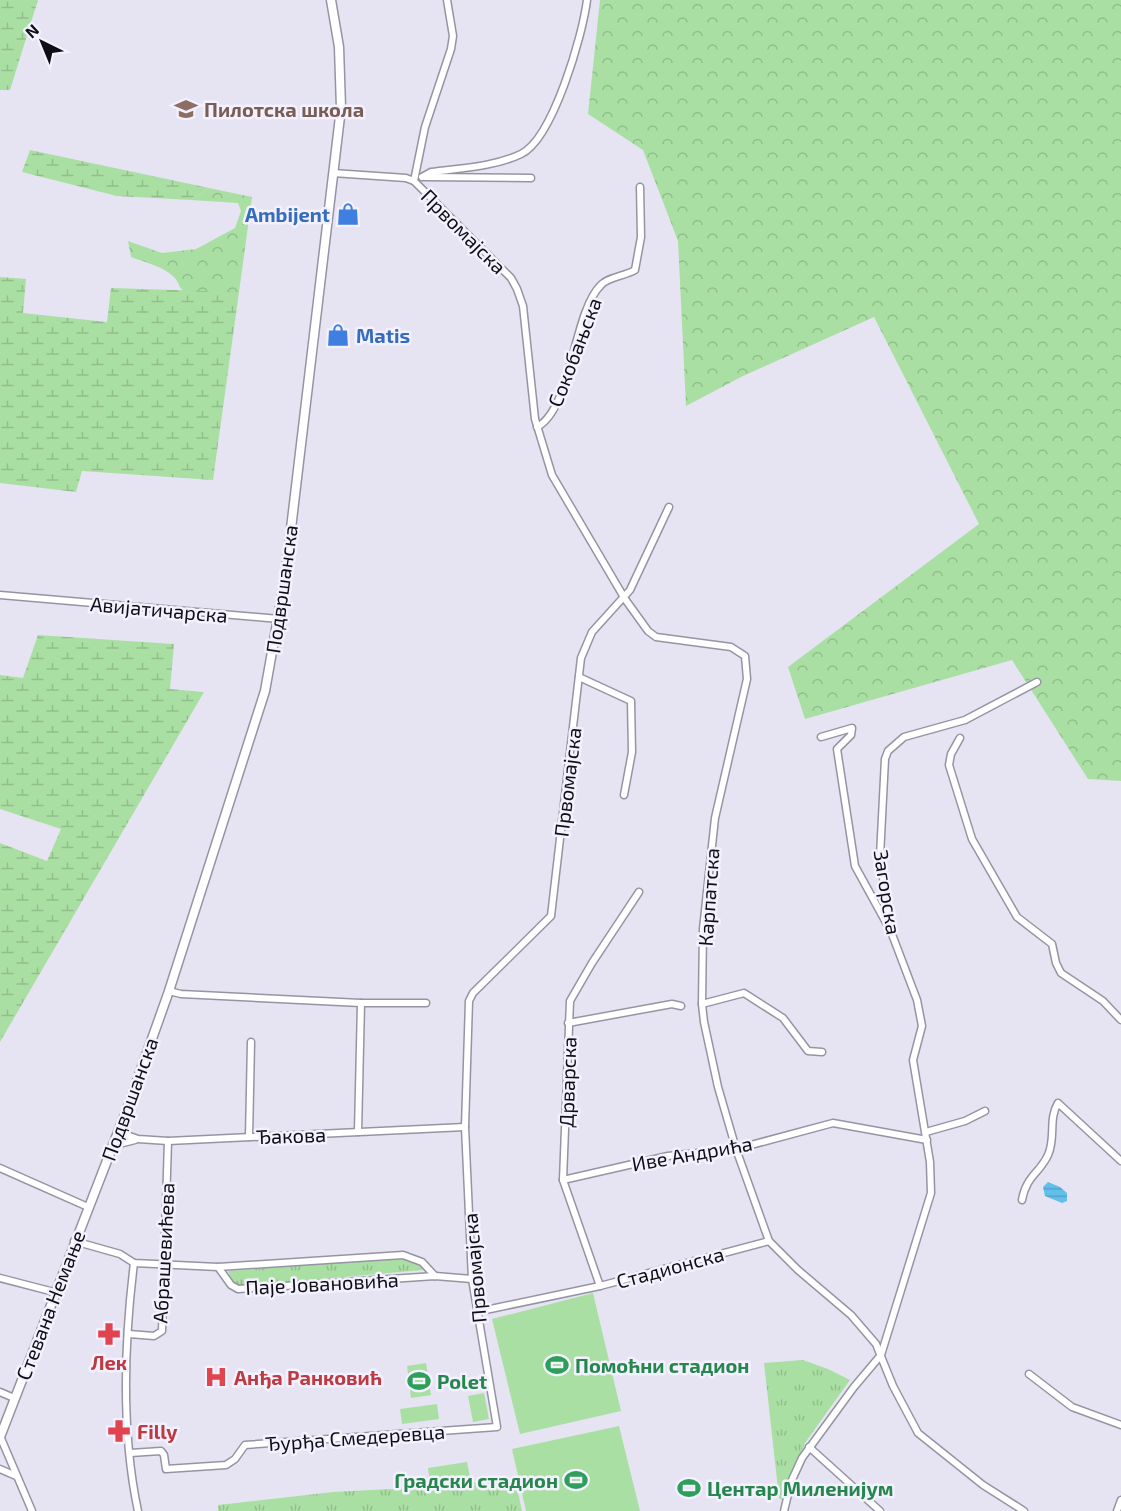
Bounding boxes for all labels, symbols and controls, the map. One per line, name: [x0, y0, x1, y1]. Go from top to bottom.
north arrow: [12, 12, 72, 72]
text: N: [21, 20, 42, 42]
school or university icon: Пилотска школа: [173, 96, 199, 122]
place label: Пилотска школа: [204, 97, 364, 121]
street label: Првомајска: [417, 184, 511, 278]
shop icon: Ambijent: [335, 201, 361, 227]
place label: Ambijent: [245, 202, 330, 226]
street label: Сокобањска: [542, 294, 606, 410]
shop icon: Matis: [325, 322, 351, 348]
place label: Matis: [356, 323, 410, 347]
street label: Подвршанска: [260, 523, 302, 655]
street label: Авијатичарска: [89, 591, 229, 627]
street label: Првомајска: [548, 726, 586, 838]
street label: Карпатска: [693, 847, 723, 947]
street label: Загорска: [869, 848, 907, 936]
street label: Подвршанска: [96, 1034, 162, 1164]
street label: Дрварска: [553, 1036, 581, 1128]
street label: Ђакова: [255, 1122, 327, 1148]
street label: Иве Андрића: [630, 1131, 754, 1175]
street label: Абрашевићева: [147, 1182, 179, 1324]
street label: Првомајска: [457, 1212, 491, 1324]
street label: Стевана Немање: [10, 1227, 90, 1383]
street label: Стадионска: [614, 1241, 726, 1293]
street label: Паје Јовановића: [245, 1267, 399, 1299]
pharmacy icon: Лек: [96, 1321, 122, 1347]
place label: Лек: [91, 1350, 127, 1374]
sports icon: Помоћни стадион: [544, 1352, 570, 1378]
place label: Помоћни стадион: [575, 1353, 749, 1377]
hospital icon: Анђа Ранковић: [203, 1364, 229, 1390]
place label: Анђа Ранковић: [234, 1365, 382, 1389]
sports icon: Polet: [406, 1368, 432, 1394]
place label: Polet: [437, 1369, 487, 1393]
pharmacy icon: Filly: [106, 1418, 132, 1444]
place label: Filly: [137, 1419, 178, 1444]
street label: Ђурђа Смедеревца: [264, 1419, 446, 1456]
sports icon: Градски стадион: [563, 1467, 589, 1493]
place label: Градски стадион: [394, 1468, 558, 1492]
sports icon: Центар Миленијум: [676, 1475, 702, 1501]
place label: Центар Миленијум: [707, 1476, 893, 1500]

